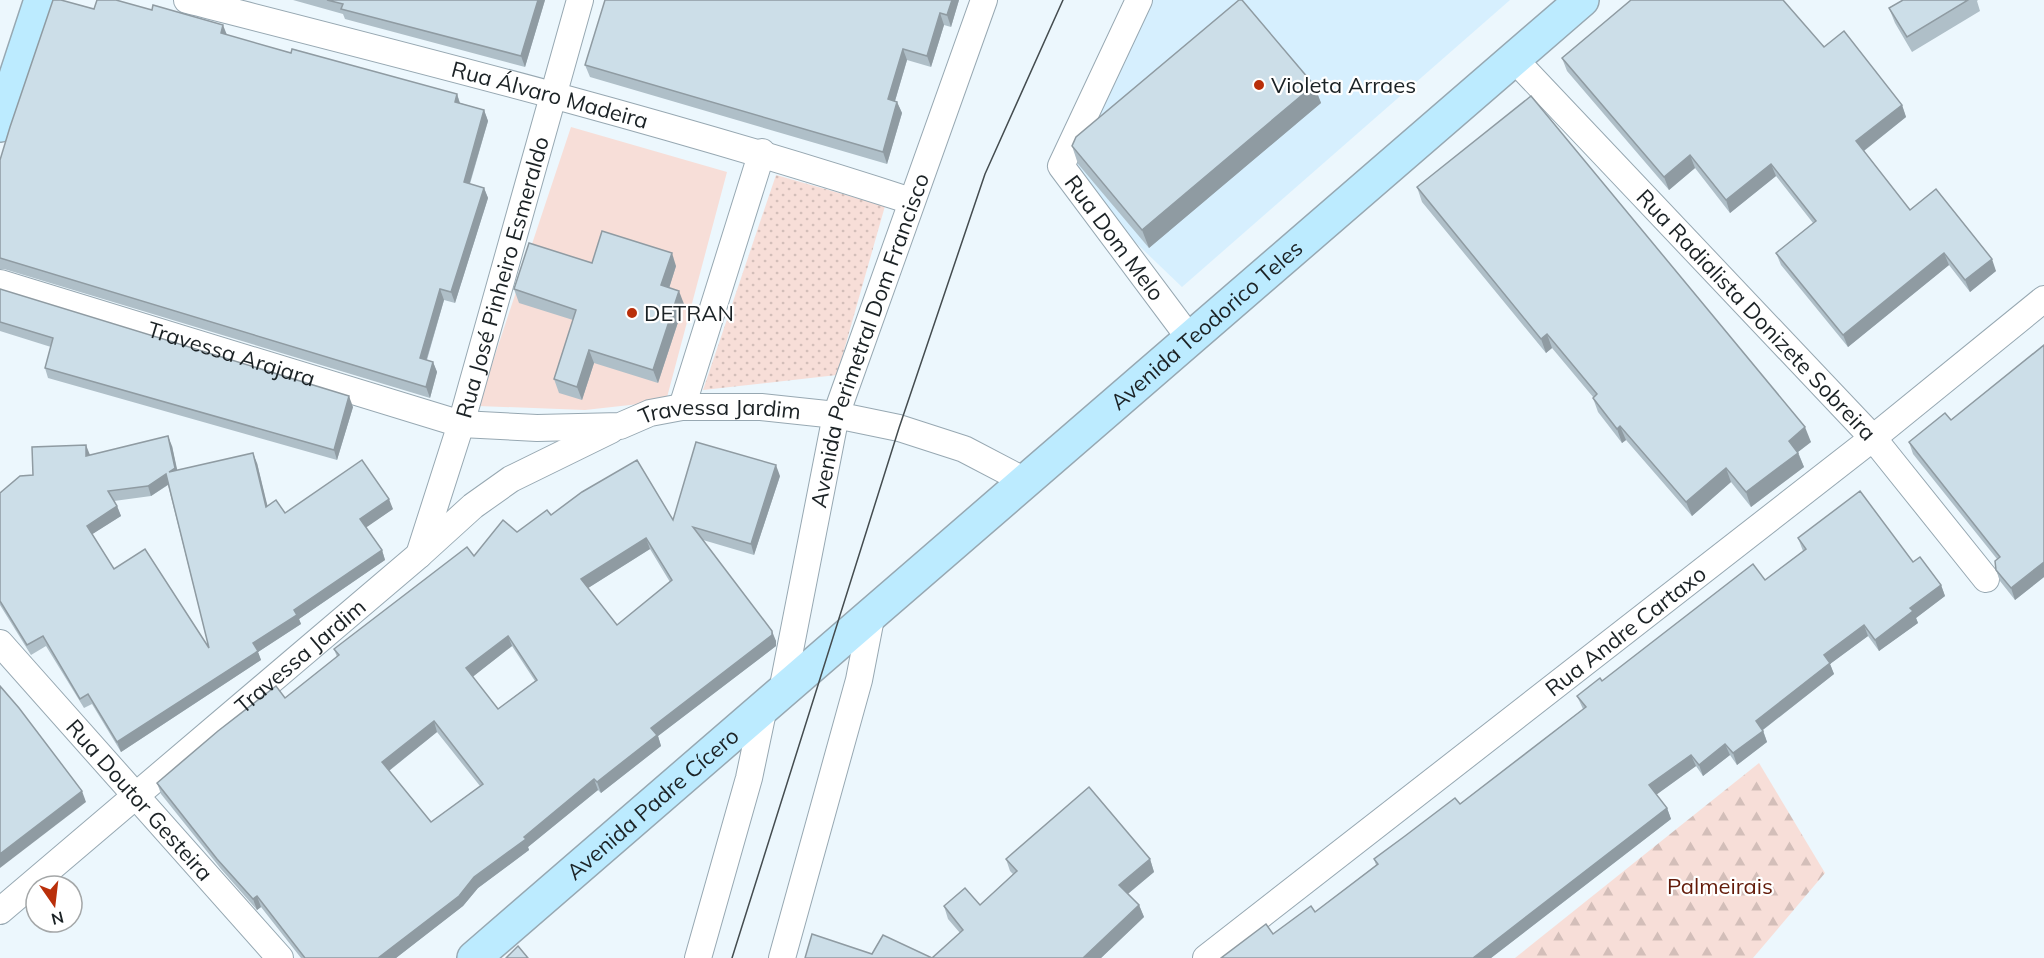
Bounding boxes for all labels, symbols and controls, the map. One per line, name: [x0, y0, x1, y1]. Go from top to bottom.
street label: Rua Álvaro Madeira: [448, 55, 651, 135]
place label: Violeta Arraes: [1271, 71, 1416, 99]
marker: Violeta Arraes: [1252, 78, 1266, 92]
street label: Rua José Pinheiro Esmeraldo: [449, 133, 555, 421]
street label: Avenida Perimetral Dom Francisco: [804, 169, 935, 510]
street label: Rua Dom Melo: [1059, 169, 1171, 306]
street label: Rua Radialista Donizete Sobreira: [1631, 183, 1882, 447]
street label: Avenida Teodorico Teles: [1104, 234, 1308, 416]
place label: DETRAN: [644, 299, 734, 327]
marker: DETRAN: [625, 306, 639, 320]
street label: Travessa Arajara: [144, 315, 319, 393]
street label: Travessa Jardim: [634, 393, 802, 430]
street label: Rua Andre Cartaxo: [1540, 560, 1712, 702]
street label: Travessa Jardim: [229, 592, 371, 719]
street label: Rua Doutor Gesteira: [60, 713, 219, 887]
street label: Avenida Padre Cícero: [561, 722, 744, 886]
park label: Palmeirais: [1667, 872, 1773, 900]
north arrow: [24, 874, 84, 934]
text: N: [49, 907, 66, 930]

